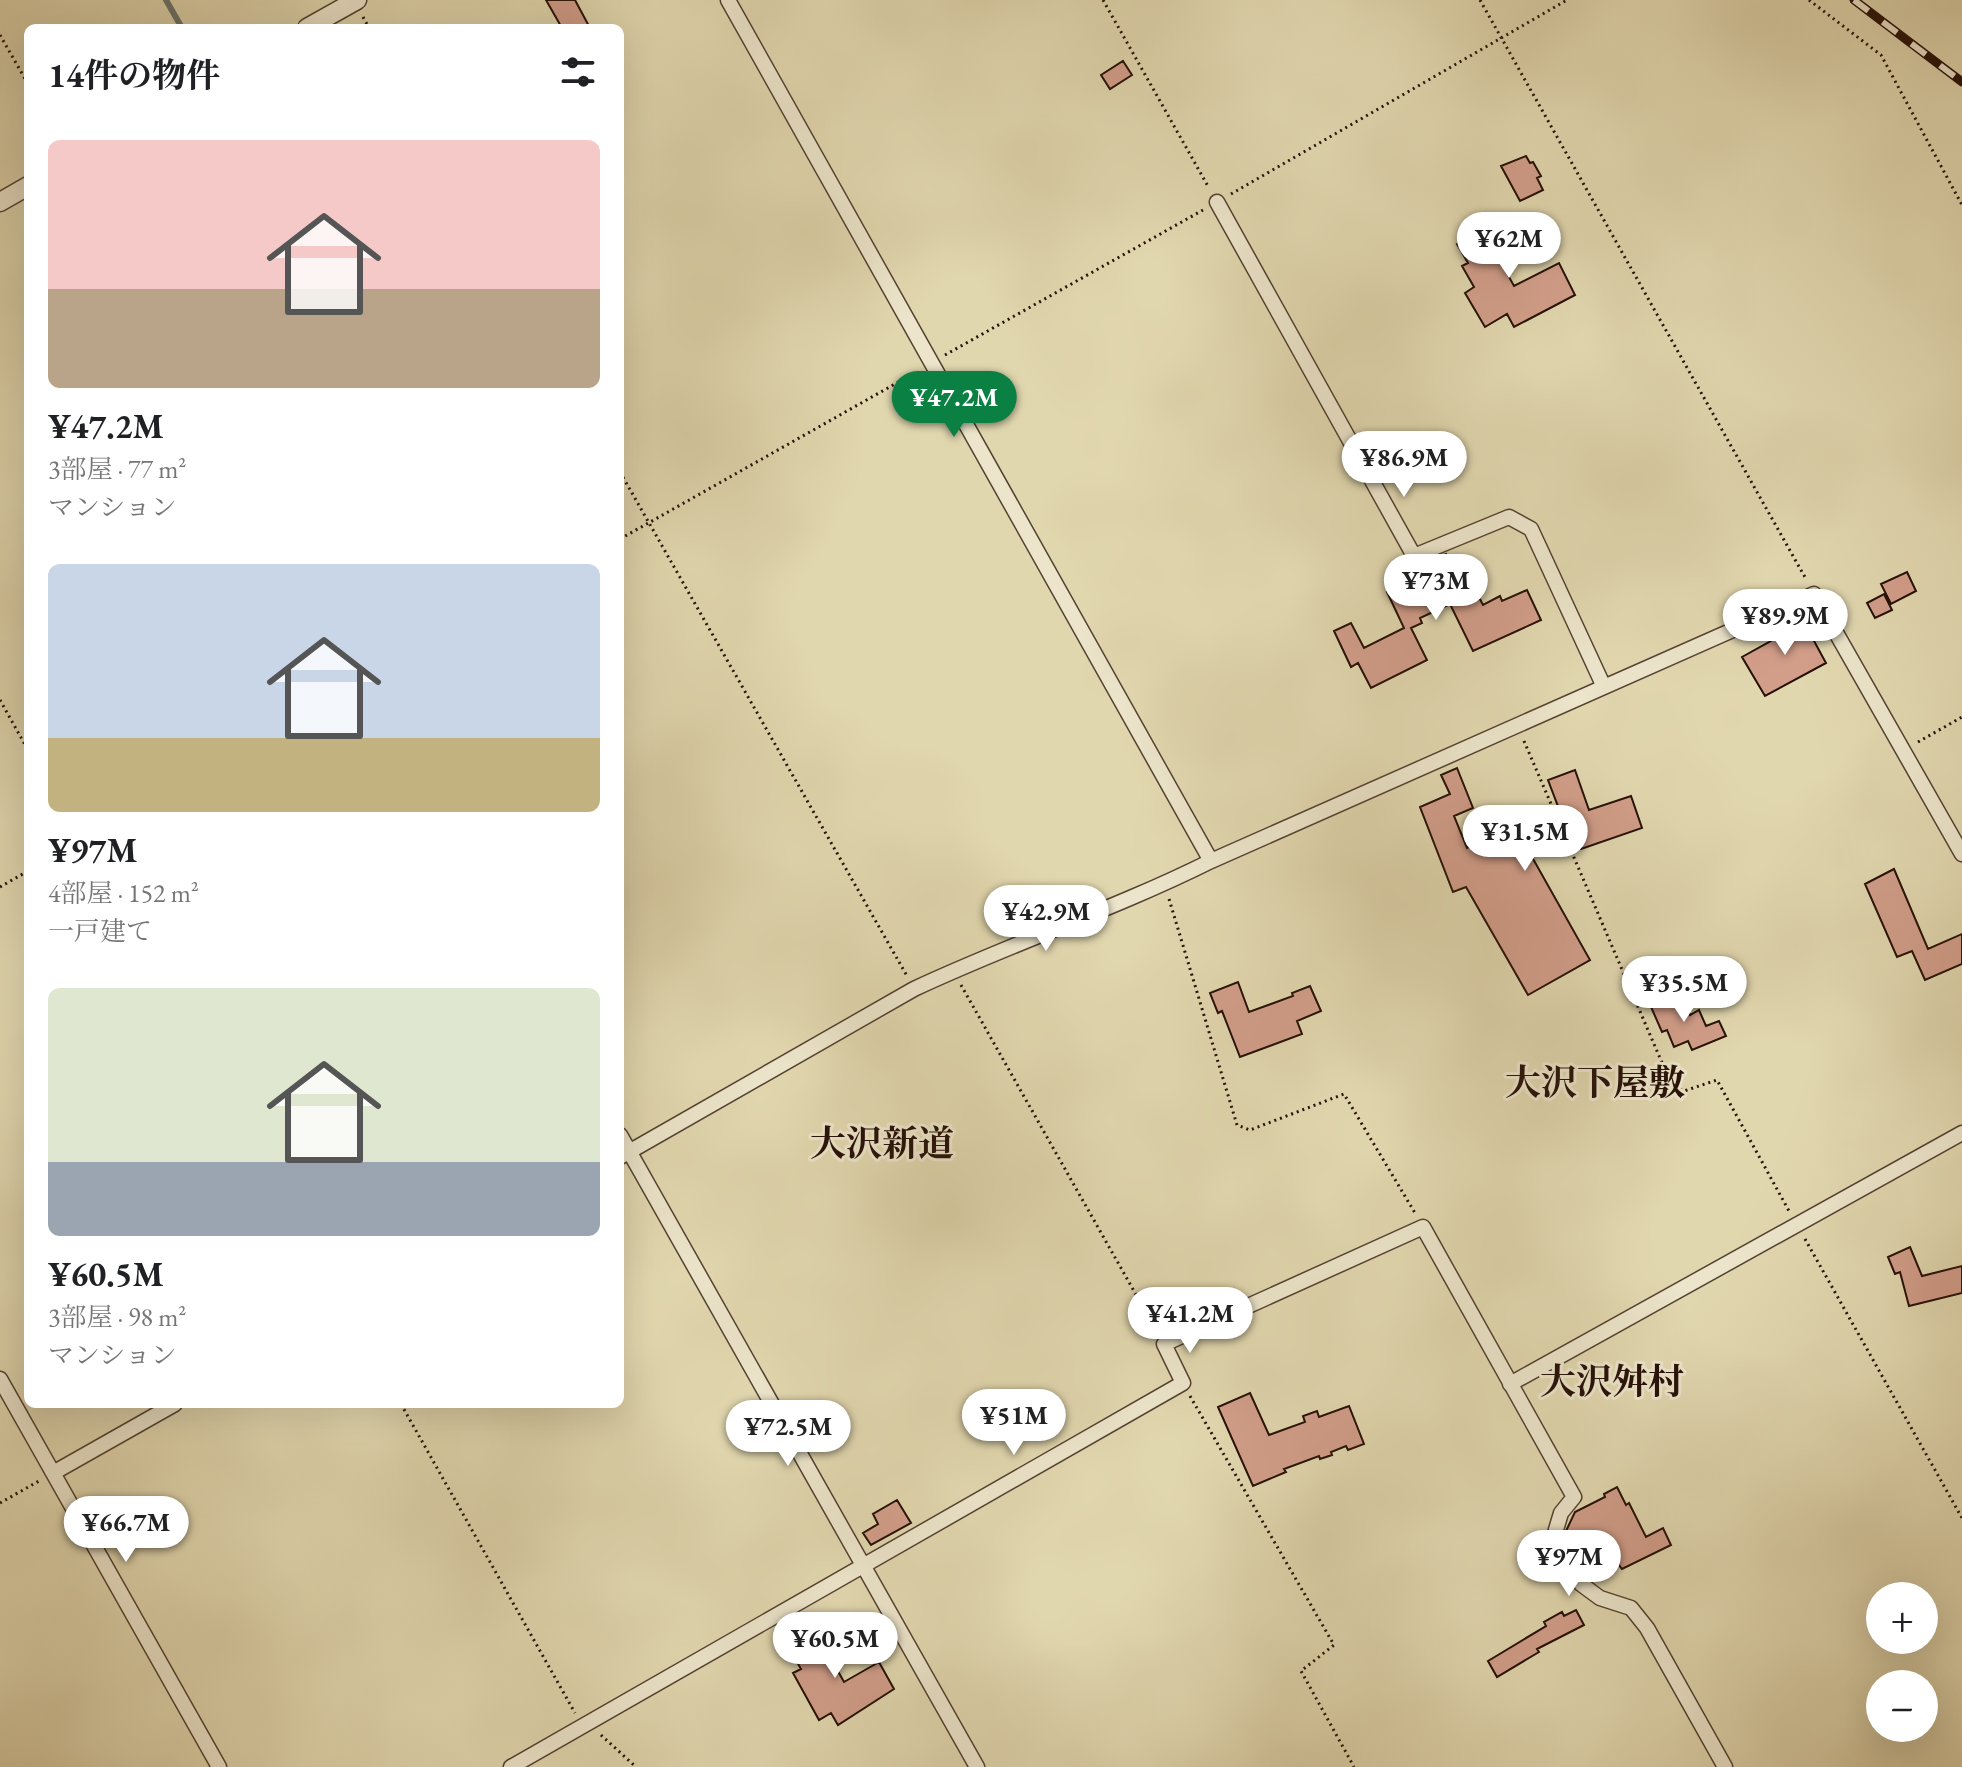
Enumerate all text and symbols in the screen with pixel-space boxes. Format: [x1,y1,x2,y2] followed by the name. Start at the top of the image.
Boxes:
[556,50,600,94] icon: filters
[48,53,220,97] text: 14件の物件
[252,192,396,336] icon: home
[1462,212,1556,280] pin: ¥62M
[1475,221,1543,255] text: ¥62M
[889,371,1019,439] pin: ¥47.2M
[910,380,998,414] text: ¥47.2M
[48,404,164,448] text: ¥47.2M
[1339,431,1469,499] pin: ¥86.9M
[1360,440,1448,474] text: ¥86.9M
[48,452,186,486] text: 3部屋 · 77 m²
[48,490,177,524] text: マンション
[1389,554,1483,622] pin: ¥73M
[1402,563,1470,597] text: ¥73M
[1720,589,1850,657] pin: ¥89.9M
[1741,598,1829,632] text: ¥89.9M
[252,616,396,760] icon: home
[1460,805,1590,873] pin: ¥31.5M
[1481,814,1569,848] text: ¥31.5M
[48,828,137,872] text: ¥97M
[48,876,199,910] text: 4部屋 · 152 m²
[981,885,1111,953] pin: ¥42.9M
[1002,894,1090,928] text: ¥42.9M
[48,914,152,948] text: 一戸建て
[1619,956,1749,1024] pin: ¥35.5M
[1640,965,1728,999] text: ¥35.5M
[252,1040,396,1184] icon: home
[1505,1059,1685,1106] district label: 大沢下屋敷
[810,1120,954,1167] district label: 大沢新道
[48,1252,164,1296] text: ¥60.5M
[1125,1287,1255,1355] pin: ¥41.2M
[1146,1296,1234,1330] text: ¥41.2M
[48,1300,186,1334] text: 3部屋 · 98 m²
[48,1338,177,1372] text: マンション
[1540,1358,1684,1405] district label: 大沢舛村
[967,1389,1061,1457] pin: ¥51M
[980,1398,1048,1432] text: ¥51M
[723,1400,853,1468] pin: ¥72.5M
[744,1409,832,1443] text: ¥72.5M
[61,1496,191,1564] pin: ¥66.7M
[82,1505,170,1539] text: ¥66.7M
[1522,1530,1616,1598] pin: ¥97M
[1535,1539,1603,1573] text: ¥97M
[1866,1582,1938,1742] map controls
[1866,1582,1938,1654] button: +
[770,1612,900,1680] pin: ¥60.5M
[791,1621,879,1655] text: ¥60.5M
[1866,1670,1938,1742] button: −

